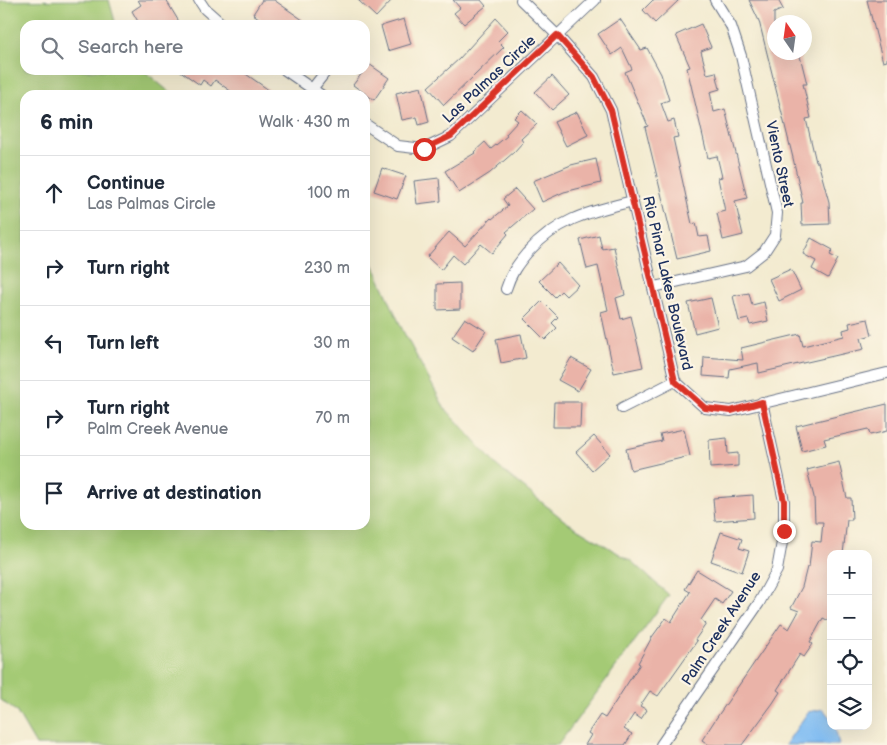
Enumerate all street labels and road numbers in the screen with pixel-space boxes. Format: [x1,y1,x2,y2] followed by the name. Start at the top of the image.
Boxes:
[439,31,540,127] street label: Las Palmas Circle
[761,119,798,209] street label: Viento Street
[638,194,697,372] street label: Rio Pinar Lakes Boulevard
[677,567,766,689] street label: Palm Creek Avenue

